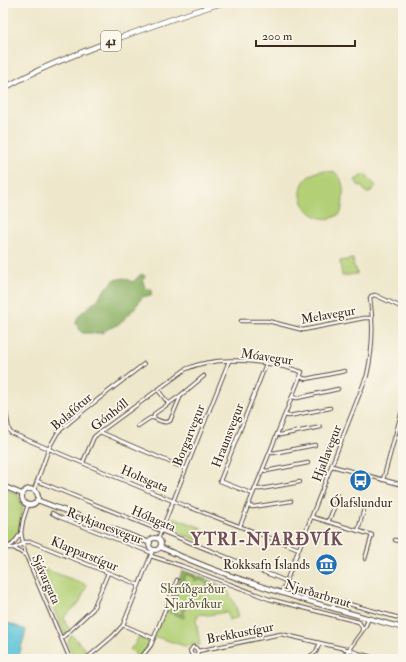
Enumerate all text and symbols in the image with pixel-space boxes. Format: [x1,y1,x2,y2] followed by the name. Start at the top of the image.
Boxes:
[256,22,355,48] scale bar
[262,29,293,44] text: 200 m
[101,31,121,51] road number: 41
[300,302,357,328] street label: Melavegur
[240,345,294,369] street label: Móavegur
[48,389,96,434] street label: Bolafótur
[88,395,132,435] street label: Gónhóll
[208,401,248,470] street label: Hraunsvegur
[169,402,209,469] street label: Borgarvegur
[309,422,345,484] street label: Hjallavegur
[119,462,171,496] street label: Holtsgata
[348,467,374,493] bus stop icon: Ólafslundur
[330,494,392,511] place label: Ólafslundur
[129,502,179,536] street label: Hólagata
[64,504,145,549] street label: Reykjanesvegur
[190,527,344,551] district label: YTRI-NJARÐVÍK
[48,533,121,576] street label: Klapparstígur
[313,551,339,577] museum icon: Rokksafn Íslands
[28,552,64,607] street label: Sjávargata
[223,556,311,573] place label: Rokksafn Íslands
[283,576,353,612] street label: Njarðarbraut
[160,581,226,612] park label: Skrúðgarður Njarðvíkur
[205,619,275,647] street label: Brekkustígur

